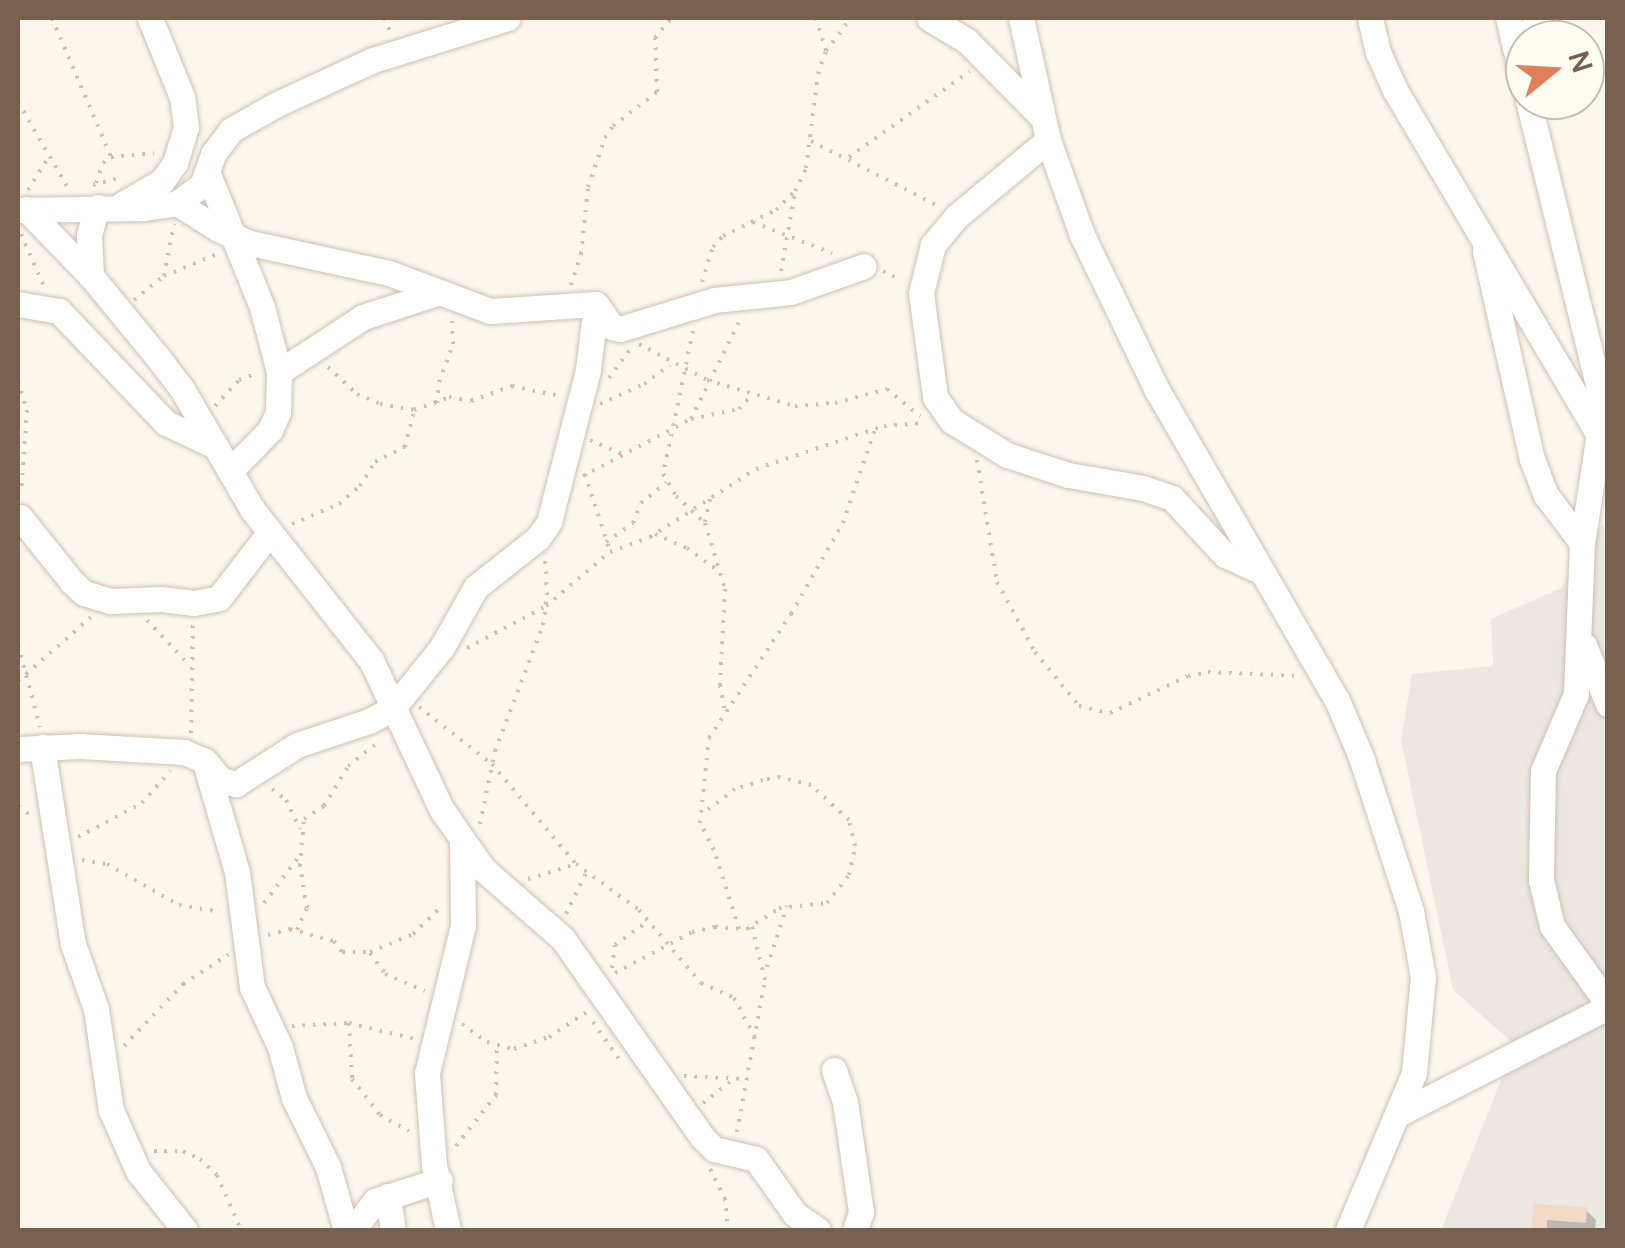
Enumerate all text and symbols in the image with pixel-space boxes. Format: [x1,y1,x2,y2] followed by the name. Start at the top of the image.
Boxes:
[1505,20,1605,120] north arrow
[1560,46,1603,77] text: N

